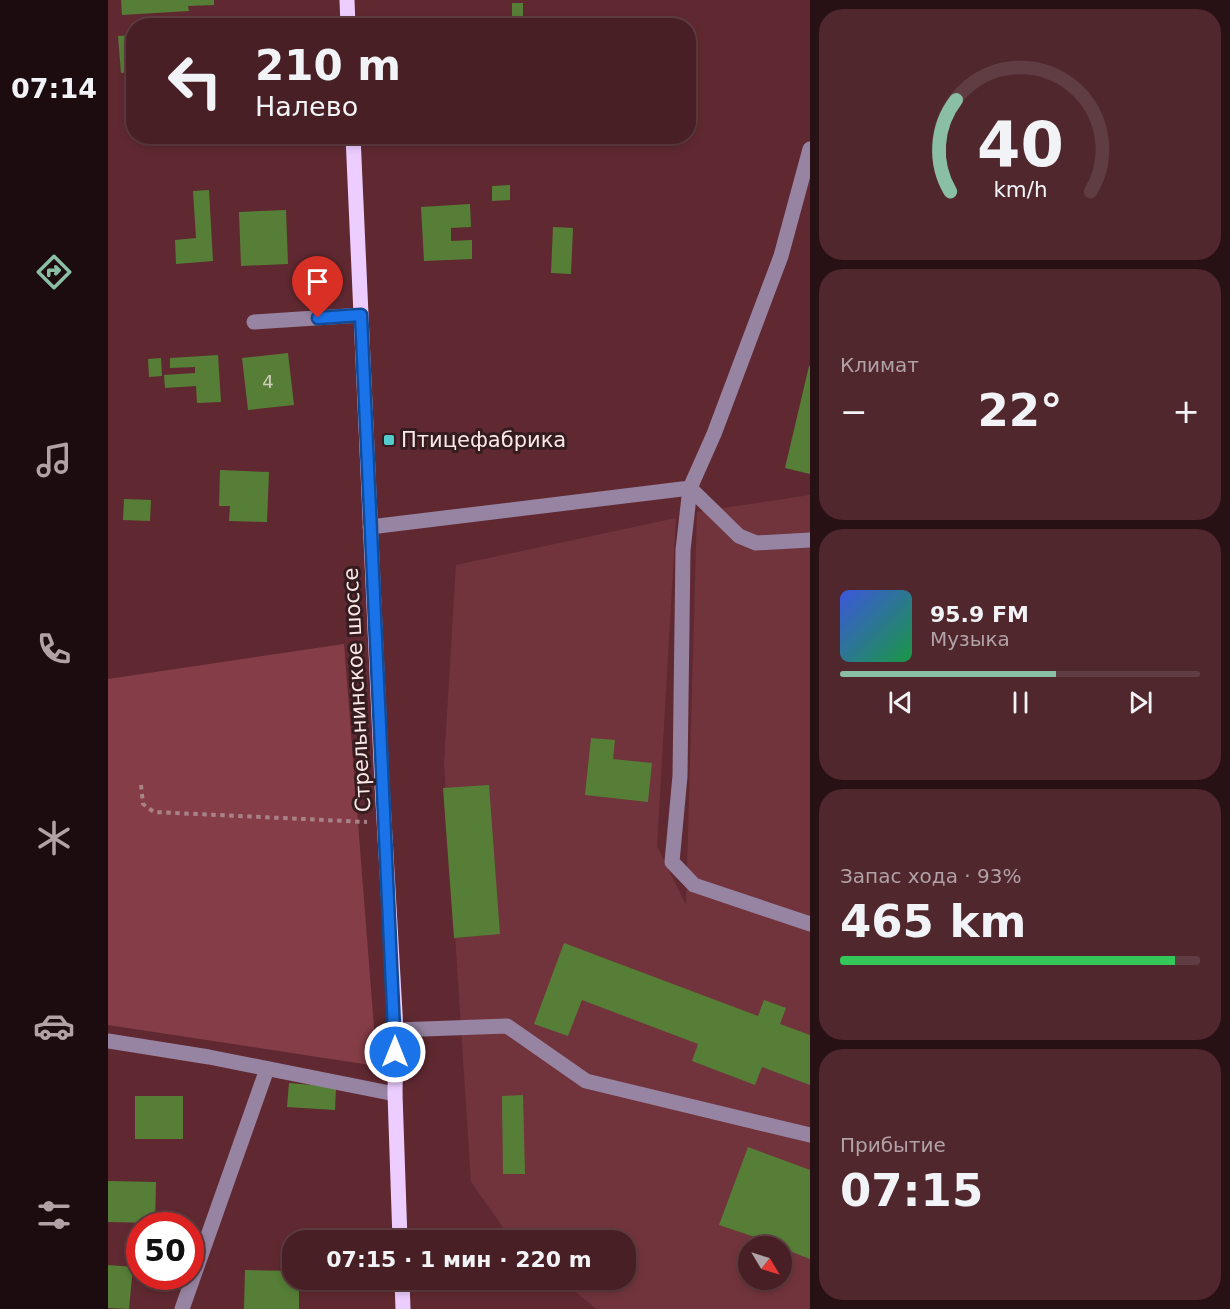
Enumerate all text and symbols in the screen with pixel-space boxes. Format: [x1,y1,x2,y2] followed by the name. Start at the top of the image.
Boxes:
[255,41,401,90] text: 210 m
[156,42,234,120] icon: left
[11,73,97,104] text: 07:14
[255,91,358,122] text: Налево
[977,108,1063,181] text: 40
[993,177,1047,202] text: km/h
[33,251,75,293] icon: directions
[292,256,343,318] pin
[301,265,334,298] icon: arrive
[840,353,919,377] text: Климат
[262,371,274,392] house number: 4
[977,384,1063,437] text: 22°
[840,392,868,431] text: −
[1172,392,1200,431] text: +
[401,428,566,452] place label: Птицефабрика
[382,433,396,447] marker: Птицефабрика
[33,439,75,481] icon: music
[339,567,375,813] street label: Стрельнинское шоссе
[930,602,1029,627] text: 95.9 FM
[930,627,1010,651] text: Музыка
[33,628,75,670] icon: phone
[884,686,917,719] icon: previous
[1004,686,1037,719] icon: pause
[1124,686,1157,719] icon: next
[33,817,75,859] icon: climate
[840,864,1021,888] text: Запас хода · 93%
[840,895,1026,948] text: 465 km
[33,1005,75,1047] icon: car
[363,1020,427,1084] position arrow
[840,1133,946,1157] text: Прибытие
[840,1164,983,1217] text: 07:15
[33,1194,75,1236] icon: filters
[126,1212,204,1290] speed limit sign: 50
[738,1236,792,1290] north arrow
[738,1236,792,1290] map controls
[326,1247,592,1272] text: 07:15 · 1 мин · 220 m

